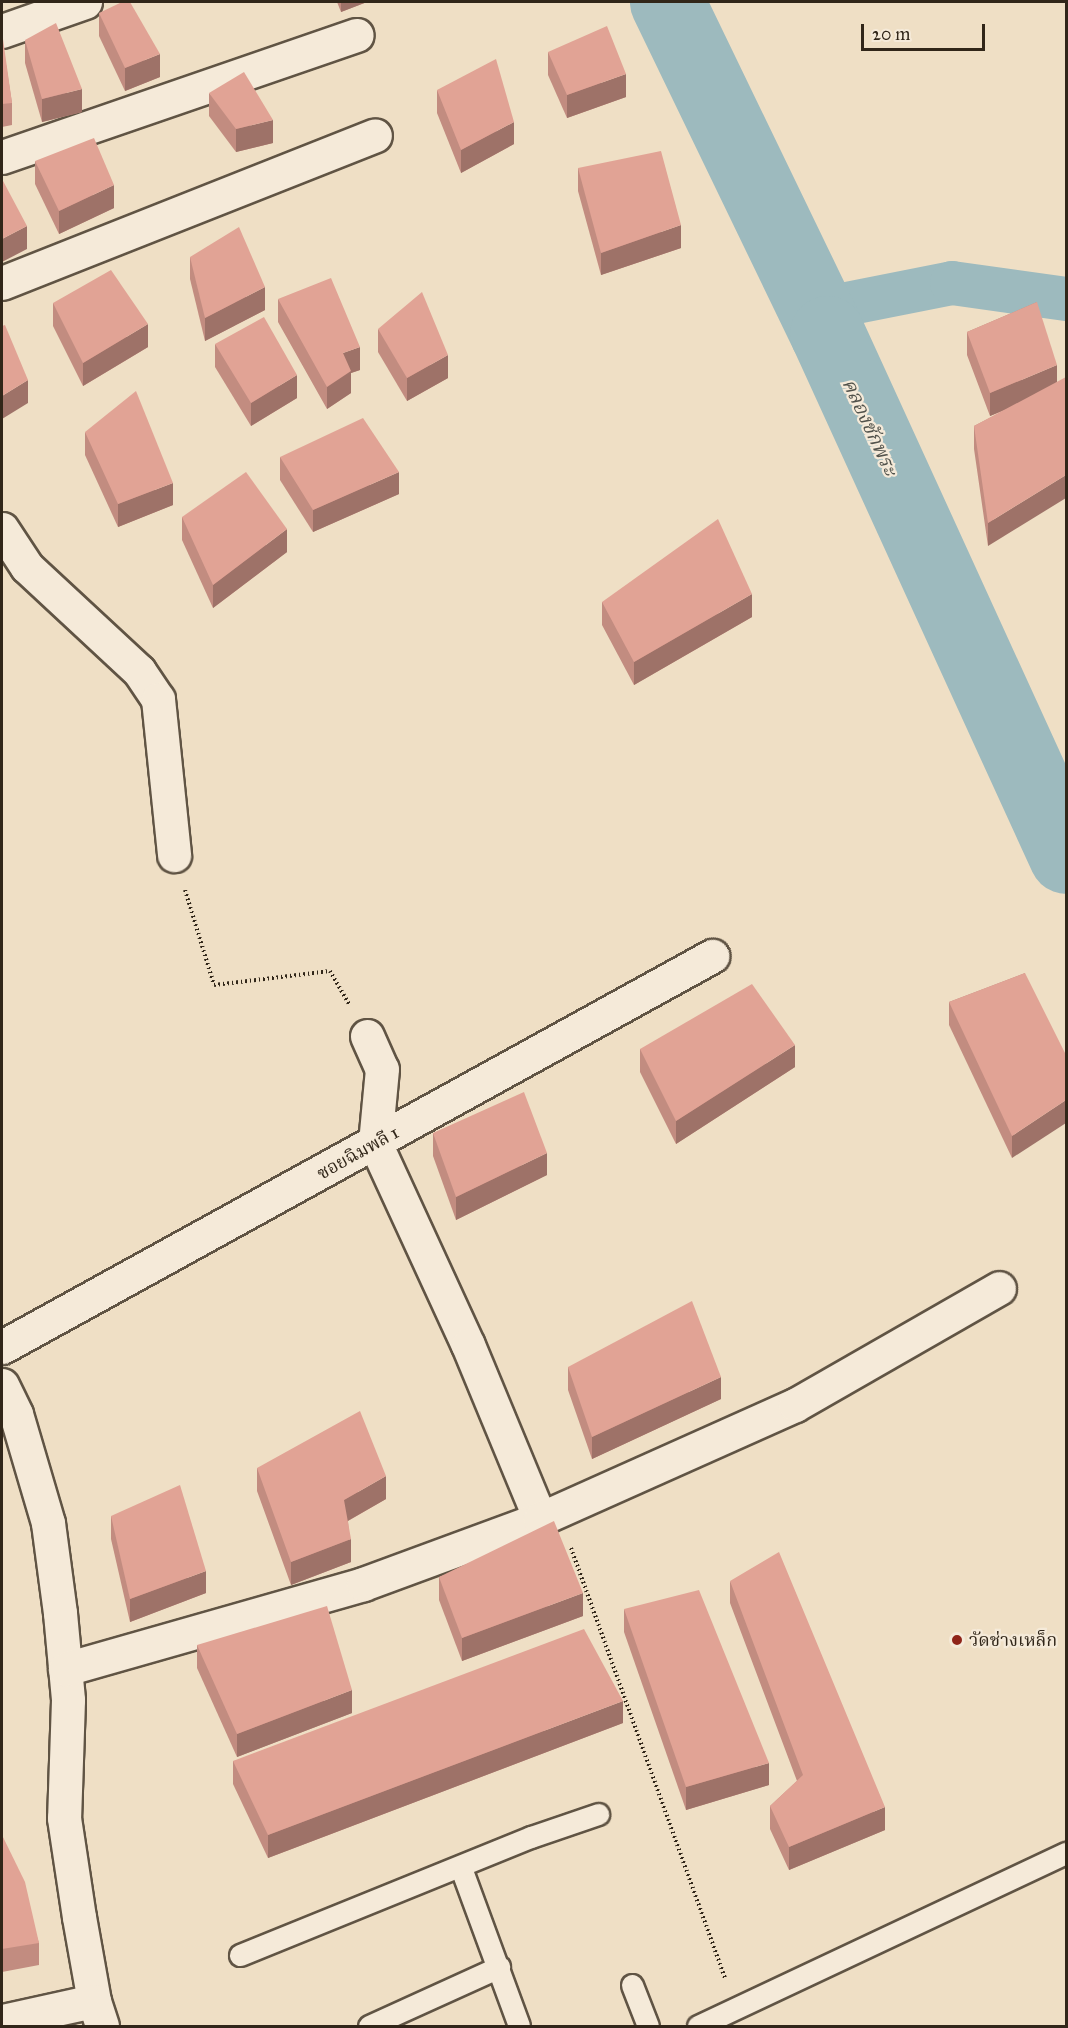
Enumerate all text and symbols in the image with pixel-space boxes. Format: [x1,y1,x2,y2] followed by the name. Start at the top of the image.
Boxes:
[864,12,988,50] scale bar
[872,23,910,45] text: 20 m
[837,375,903,479] water label: คลองชักพระ
[313,1122,403,1184] street label: ซอยฉิมพลี 1
[969,1629,1057,1651] place label: วัดช่างเหล็ก
[950,1633,964,1647] marker: วัดช่างเหล็ก

